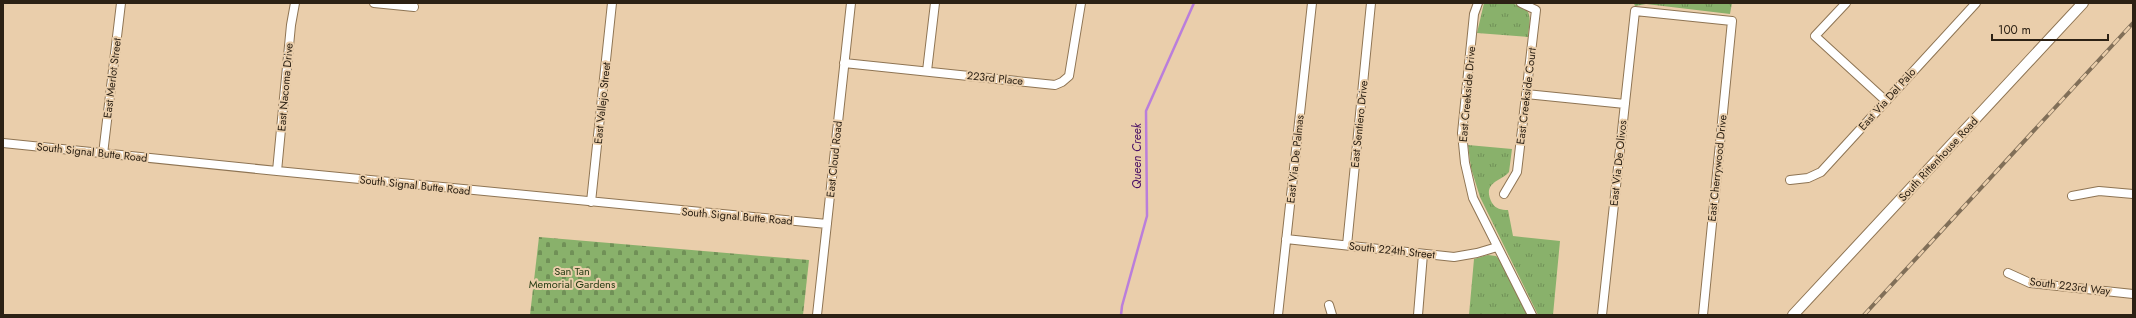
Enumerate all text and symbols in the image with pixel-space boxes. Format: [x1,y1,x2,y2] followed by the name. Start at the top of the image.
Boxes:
[1992,16,2108,42] scale bar
[1998,21,2031,39] text: 100 m
[99,37,125,119] street label: East Merlot Street
[273,42,297,132] street label: East Nacoma Drive
[1455,45,1479,143] street label: East Creekside Drive
[1512,46,1540,145] street label: East Creekside Court
[590,61,614,145] street label: East Vallejo Street
[1855,64,1919,134] street label: East Via Del Palo
[966,67,1024,89] street label: 223rd Place
[1346,79,1372,168] street label: East Sentiero Drive
[1895,113,1981,205] street label: South Rittenhouse Road
[1282,114,1308,204] street label: East Via De Palmas
[1703,114,1731,222] street label: East Cherrywood Drive
[1606,119,1631,207] street label: East Via De Olivos
[822,120,846,198] street label: East Cloud Road
[1128,122,1146,189] water label: Queen Creek
[36,138,148,166] street label: South Signal Butte Road
[359,171,471,199] street label: South Signal Butte Road
[681,203,793,229] street label: South Signal Butte Road
[1348,238,1436,263] street label: South 224th Street
[529,263,616,292] park label: San Tan Memorial Gardens
[2029,273,2111,299] street label: South 223rd Way

